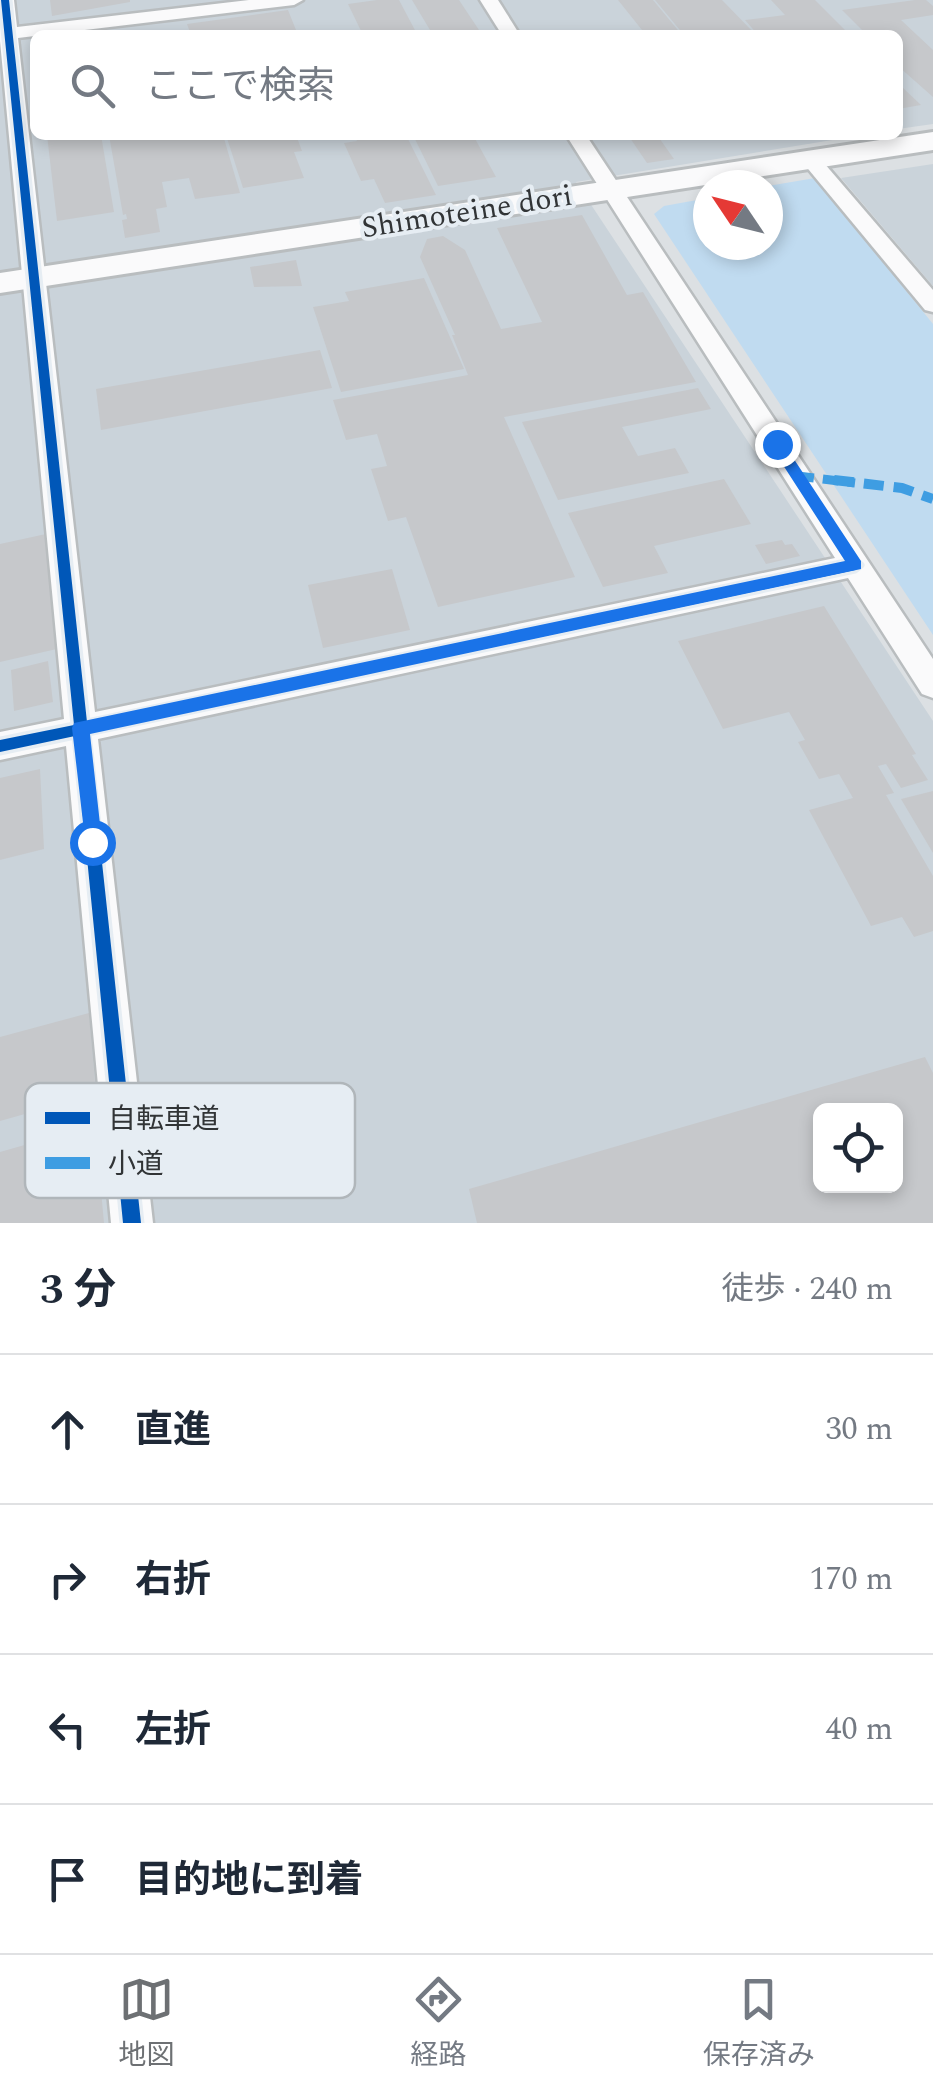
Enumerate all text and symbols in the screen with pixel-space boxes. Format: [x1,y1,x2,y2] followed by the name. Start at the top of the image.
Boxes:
[30,30,903,140] search box
[65,58,120,113] icon: search
[145,58,335,116] text: ここで検索
[693,170,783,260] north arrow
[358,173,576,251] street label: Shimoteine dori
[755,422,801,468] route end
[70,820,116,866] route start
[25,1083,355,1198] legend
[108,1098,220,1141] text: 自転車道
[813,1103,903,1193] map controls
[813,1103,903,1193] button: locate
[108,1143,164,1186] text: 小道
[40,1259,116,1322] text: 3 分
[721,1265,893,1314] text: 徒歩 · 240 m
[40,1402,95,1457] icon: ahead
[135,1402,211,1460] text: 直進
[825,1405,893,1454] text: 30 m
[40,1552,95,1607] icon: right
[135,1552,211,1610] text: 右折
[809,1555,893,1604] text: 170 m
[40,1702,95,1757] icon: left
[135,1702,211,1760] text: 左折
[825,1705,893,1754] text: 40 m
[40,1852,95,1907] icon: arrive
[135,1852,363,1910] text: 目的地に到着
[118,1972,174,2077] tab: 地図
[410,1972,467,2077] tab: 経路
[703,1972,815,2077] tab: 保存済み

